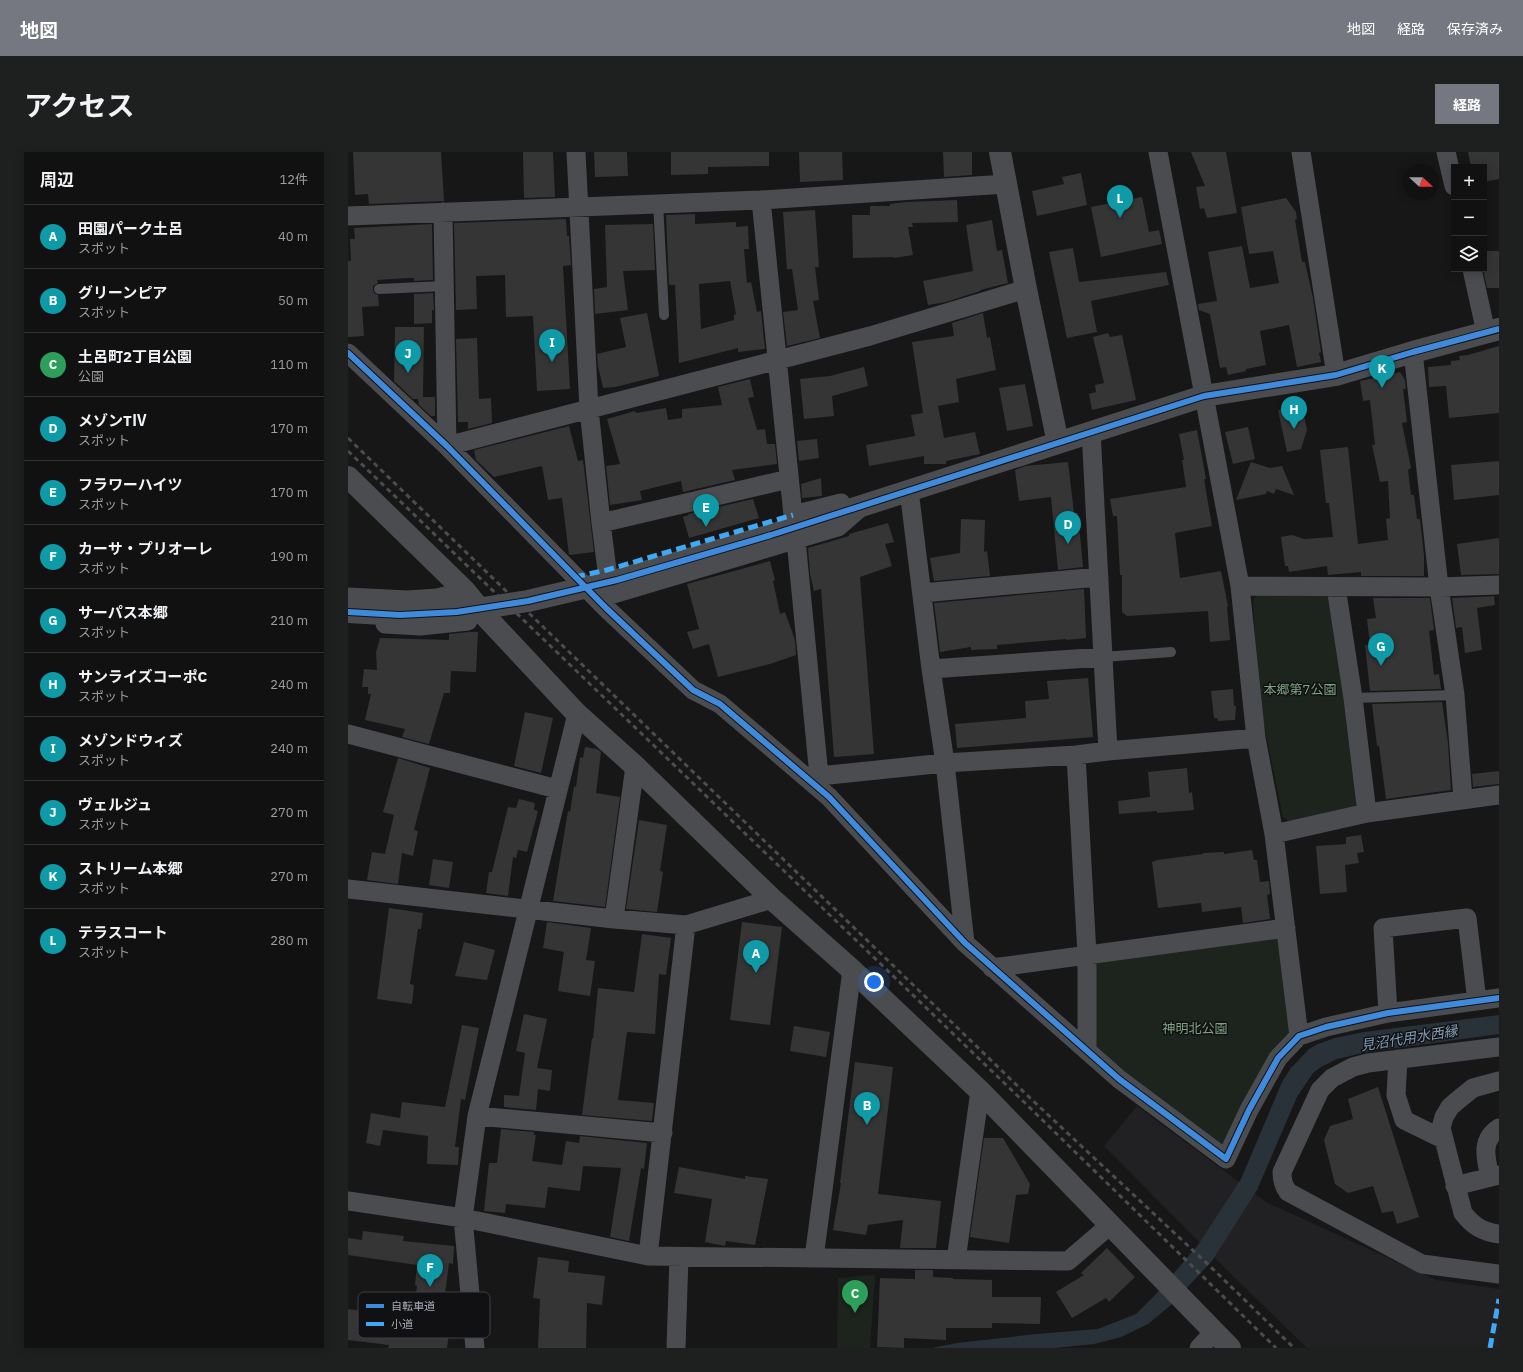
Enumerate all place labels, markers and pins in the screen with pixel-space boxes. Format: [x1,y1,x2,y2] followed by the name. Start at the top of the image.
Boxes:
[1107,185,1133,218] pin: L
[539,329,565,362] pin: I
[395,340,421,373] pin: J
[1369,355,1395,388] pin: K
[1281,396,1307,429] pin: H
[693,494,719,527] pin: E
[1055,511,1081,544] pin: D
[1368,633,1394,666] pin: G
[743,940,769,973] pin: A
[854,1092,880,1125] pin: B
[417,1254,443,1287] pin: F
[842,1280,868,1313] pin: C

